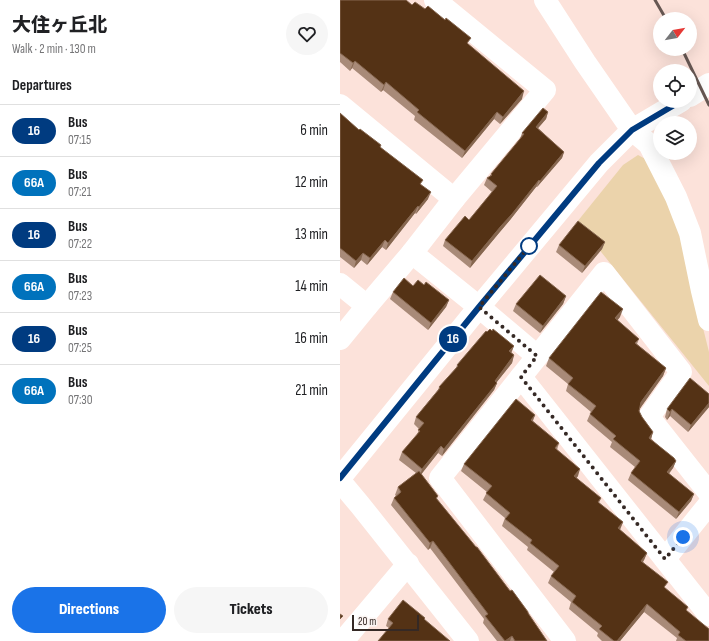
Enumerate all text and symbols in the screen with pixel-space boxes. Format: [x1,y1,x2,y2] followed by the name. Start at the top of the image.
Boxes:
[653,12,697,56] north arrow
[653,12,697,160] map controls
[286,13,328,55] button: heart
[12,14,107,37] text: 大住ヶ丘北
[12,41,96,57] text: Walk · 2 min · 130 m
[653,64,697,108] button: locate
[12,76,72,95] text: Departures
[68,113,87,132] text: Bus
[653,116,697,160] button: layers
[300,121,328,140] text: 6 min
[28,122,40,139] text: 16
[68,132,91,148] text: 07:15
[68,165,87,184] text: Bus
[295,173,328,192] text: 12 min
[24,174,44,191] text: 66A
[68,184,91,200] text: 07:21
[68,217,87,236] text: Bus
[295,225,328,244] text: 13 min
[28,226,40,243] text: 16
[68,236,92,252] text: 07:22
[520,237,538,255] unlabelled marker
[68,269,87,288] text: Bus
[295,277,328,296] text: 14 min
[24,278,44,295] text: 66A
[68,288,92,304] text: 07:23
[68,321,87,340] text: Bus
[435,326,471,352] line badge: 16
[295,329,328,348] text: 16 min
[28,330,40,347] text: 16
[447,330,459,347] text: 16
[68,340,92,356] text: 07:25
[68,373,87,392] text: Bus
[295,381,328,400] text: 21 min
[24,382,44,399] text: 66A
[68,392,93,408] text: 07:30
[673,527,693,547] your location
[12,587,166,633] button: Directions
[174,587,328,633] button: Tickets
[352,613,419,632] scale bar
[358,615,376,628] text: 20 m

